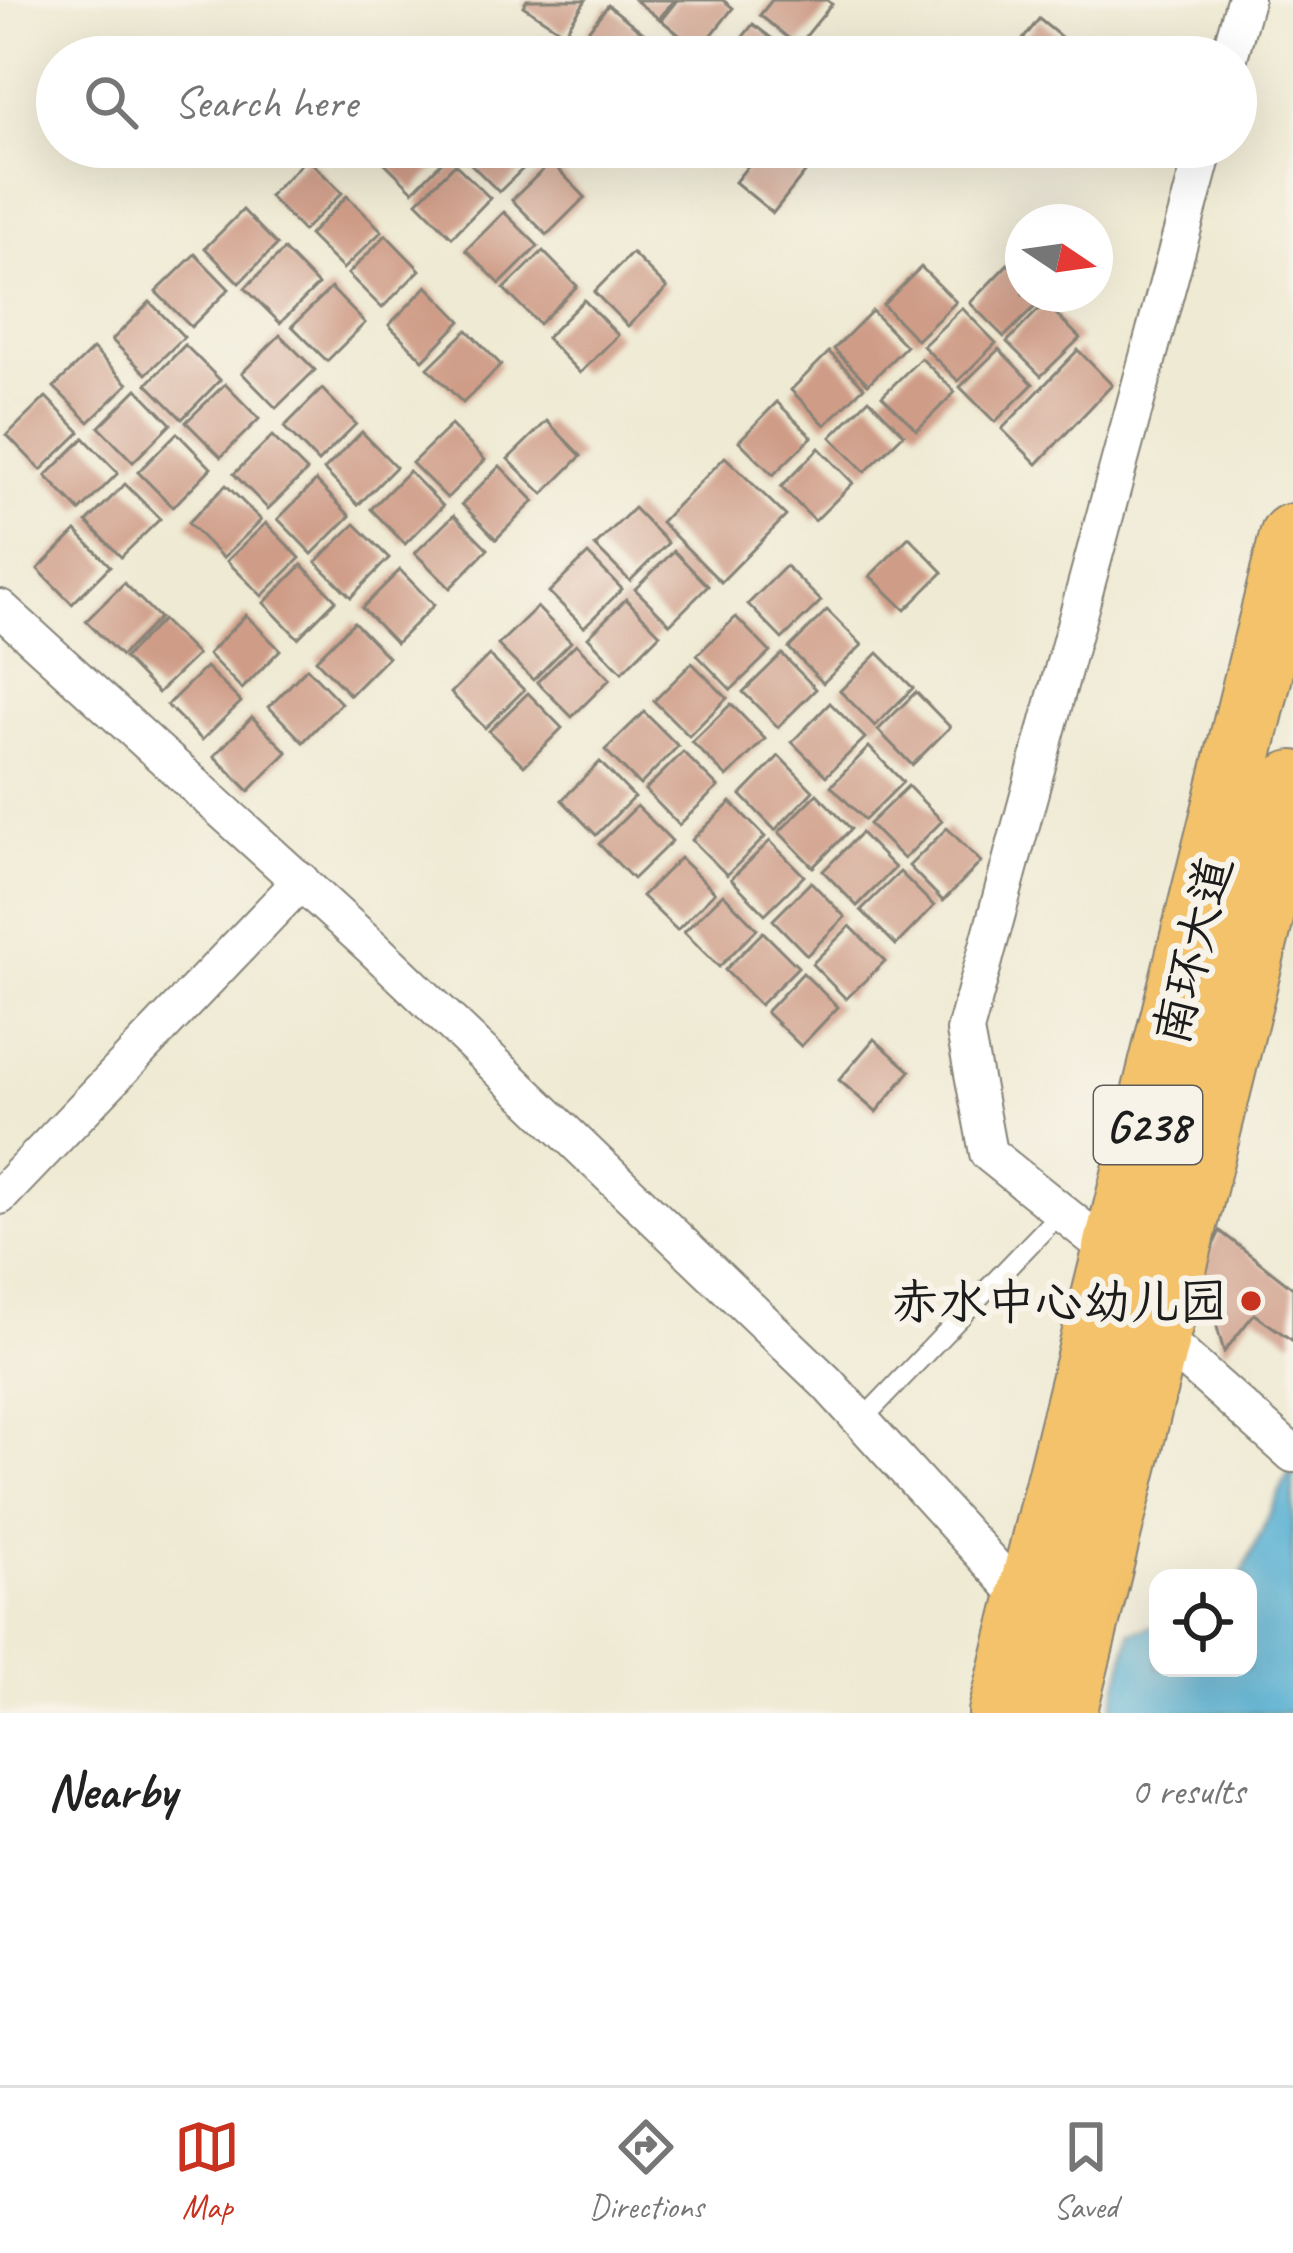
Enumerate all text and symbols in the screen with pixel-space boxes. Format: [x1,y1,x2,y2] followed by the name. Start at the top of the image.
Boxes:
[36,36,1257,168] search box
[78,69,144,135] icon: search
[174,74,357,131] text: Search here
[1005,204,1113,312] north arrow
[1141,850,1245,1051] street label: 南环大道
[1094,1086,1202,1164] road number: G238
[891,1272,1227,1332] place label: 赤水中心幼儿园
[1238,1288,1264,1314] marker: 赤水中心幼儿园
[1149,1569,1257,1677] map controls
[1149,1569,1257,1677] button: locate
[48,1759,176,1823] text: Nearby
[1131,1767,1245,1816] text: 0 results
[174,2114,240,2228] tab: Map
[589,2114,704,2228] tab: Directions
[1053,2114,1119,2228] tab: Saved

